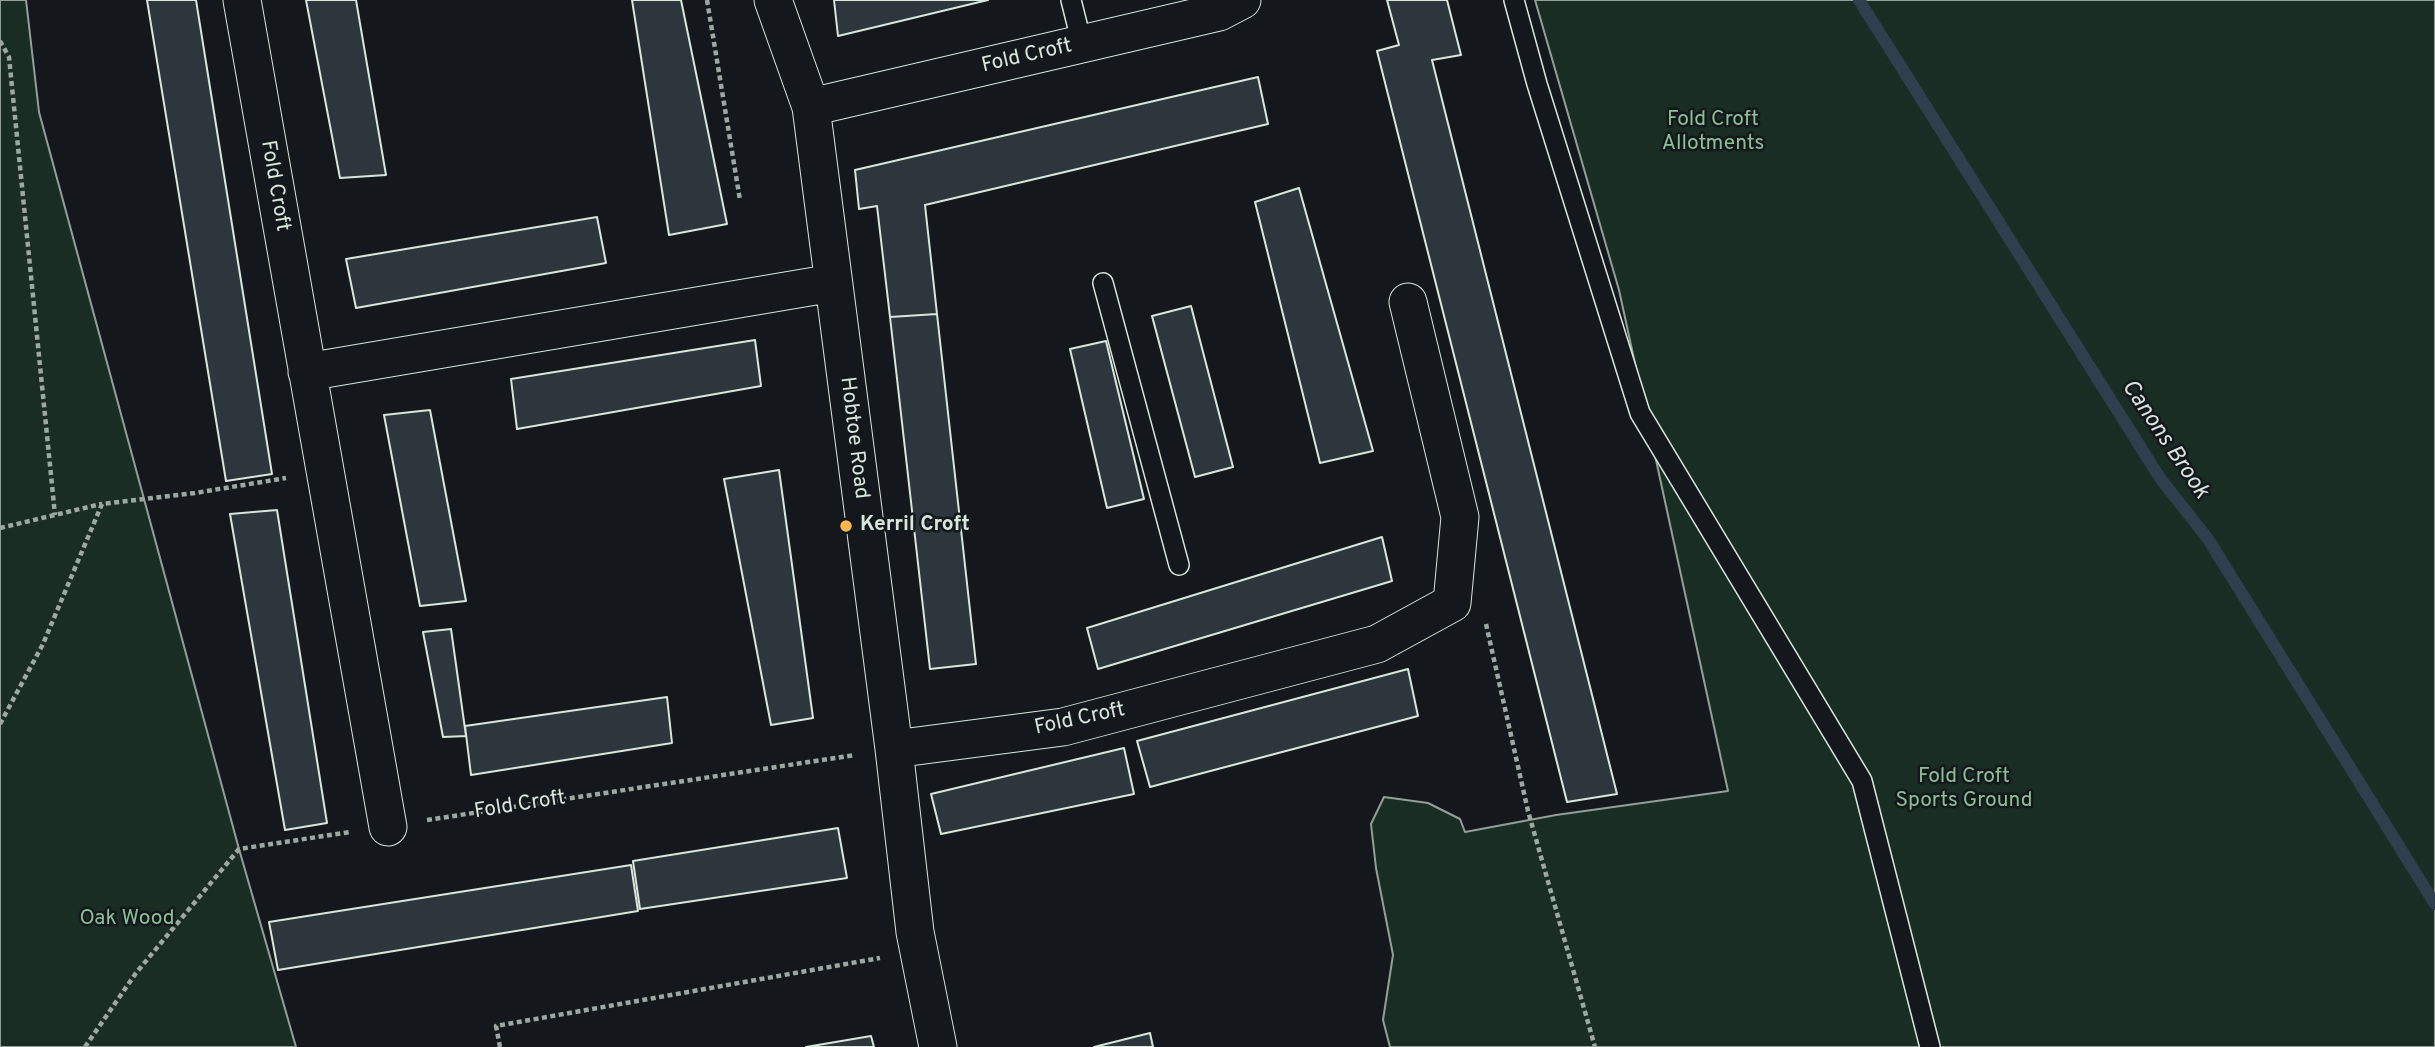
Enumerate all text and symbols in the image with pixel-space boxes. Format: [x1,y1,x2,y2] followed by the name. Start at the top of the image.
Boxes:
[979,34,1075,80] street label: Fold Croft
[1662,108,1764,158] park label: Fold Croft Allotments
[254,139,294,233] street label: Fold Croft
[2114,375,2214,505] water label: Canons Brook
[833,376,873,500] street label: Hobtoe Road
[860,513,970,539] place label: Kerril Croft
[838,518,854,534] marker: Kerril Croft
[1032,698,1128,742] street label: Fold Croft
[1895,765,2033,815] park label: Fold Croft Sports Ground
[473,786,567,826] street label: Fold Croft
[79,907,175,933] park label: Oak Wood

